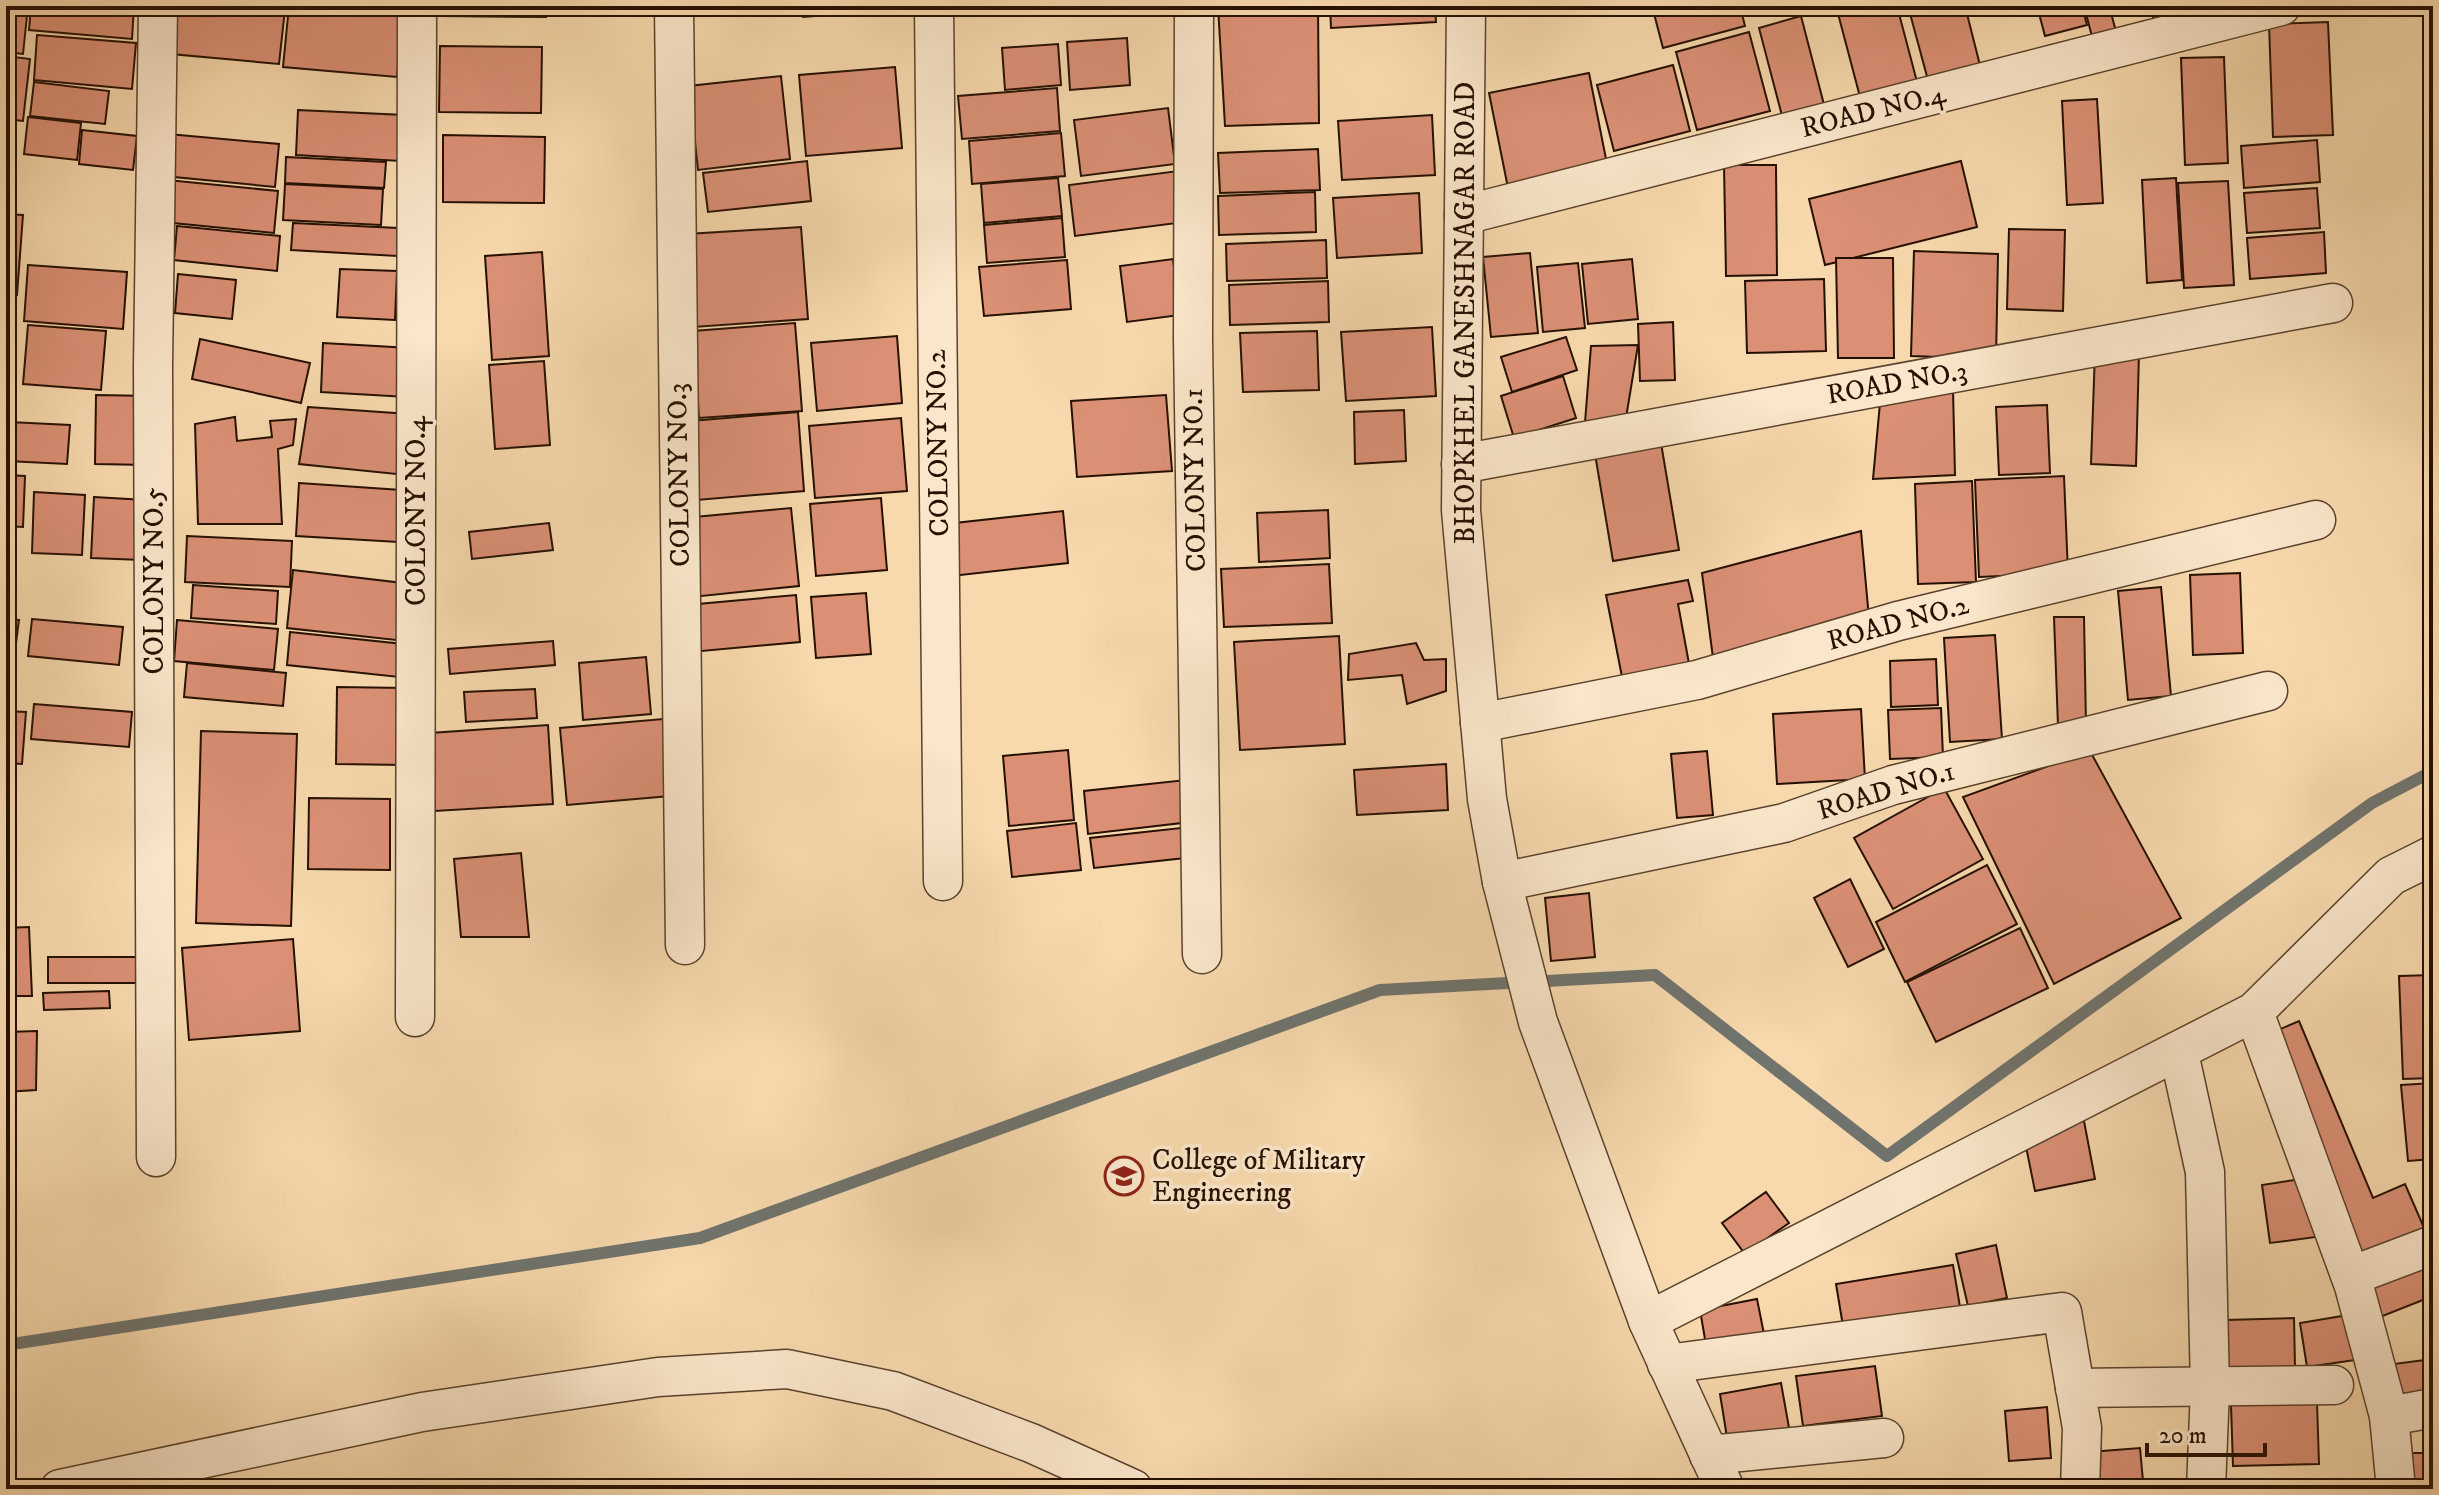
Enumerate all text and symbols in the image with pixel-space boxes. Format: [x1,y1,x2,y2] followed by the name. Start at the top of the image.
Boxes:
[1797,76,1950,146] street label: ROAD NO.4
[1448,82,1483,544] street label: BHOPKHEL GANESHNAGAR ROAD
[919,349,957,537] street label: COLONY NO.2
[1824,353,1970,413] street label: ROAD NO.3
[660,383,698,567] street label: COLONY NO.3
[1176,388,1214,572] street label: COLONY NO.1
[399,415,434,606] street label: COLONY NO.4
[137,487,172,675] street label: COLONY NO.5
[1823,587,1973,659] street label: ROAD NO.2
[1813,754,1959,828] street label: ROAD NO.1
[1152,1143,1366,1210] place label: College of Military Engineering
[1103,1155,1145,1197] school or university icon: College of Military Engineering
[2147,1407,2265,1457] scale bar
[2159,1421,2207,1451] text: 20 m

